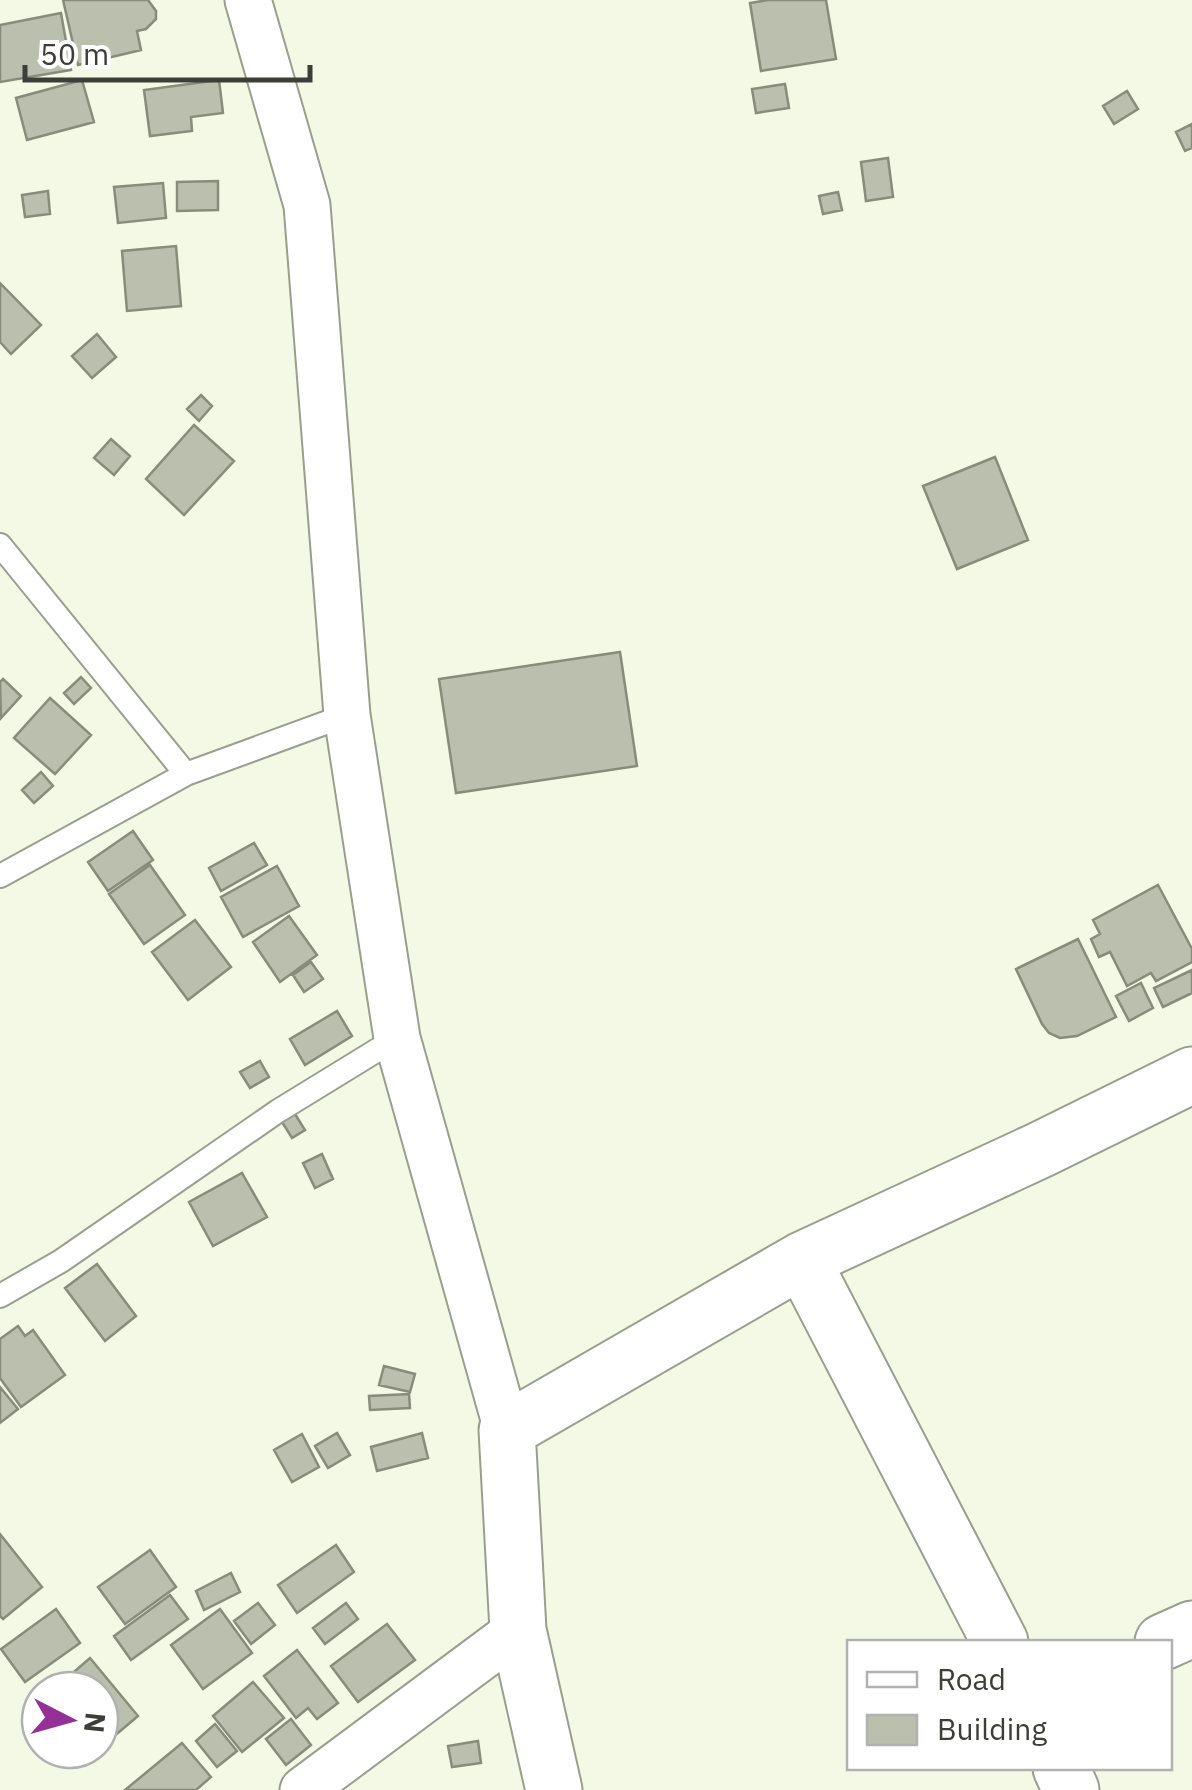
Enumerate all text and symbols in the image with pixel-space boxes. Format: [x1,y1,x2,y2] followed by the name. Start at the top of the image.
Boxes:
[25,20,310,82] scale bar
[40,34,109,73] text: 50 m
[847,1640,1172,1770] legend
[937,1659,1006,1698] text: Road
[20,1670,120,1770] north arrow
[937,1709,1047,1748] text: Building
[76,1711,115,1735] text: N

